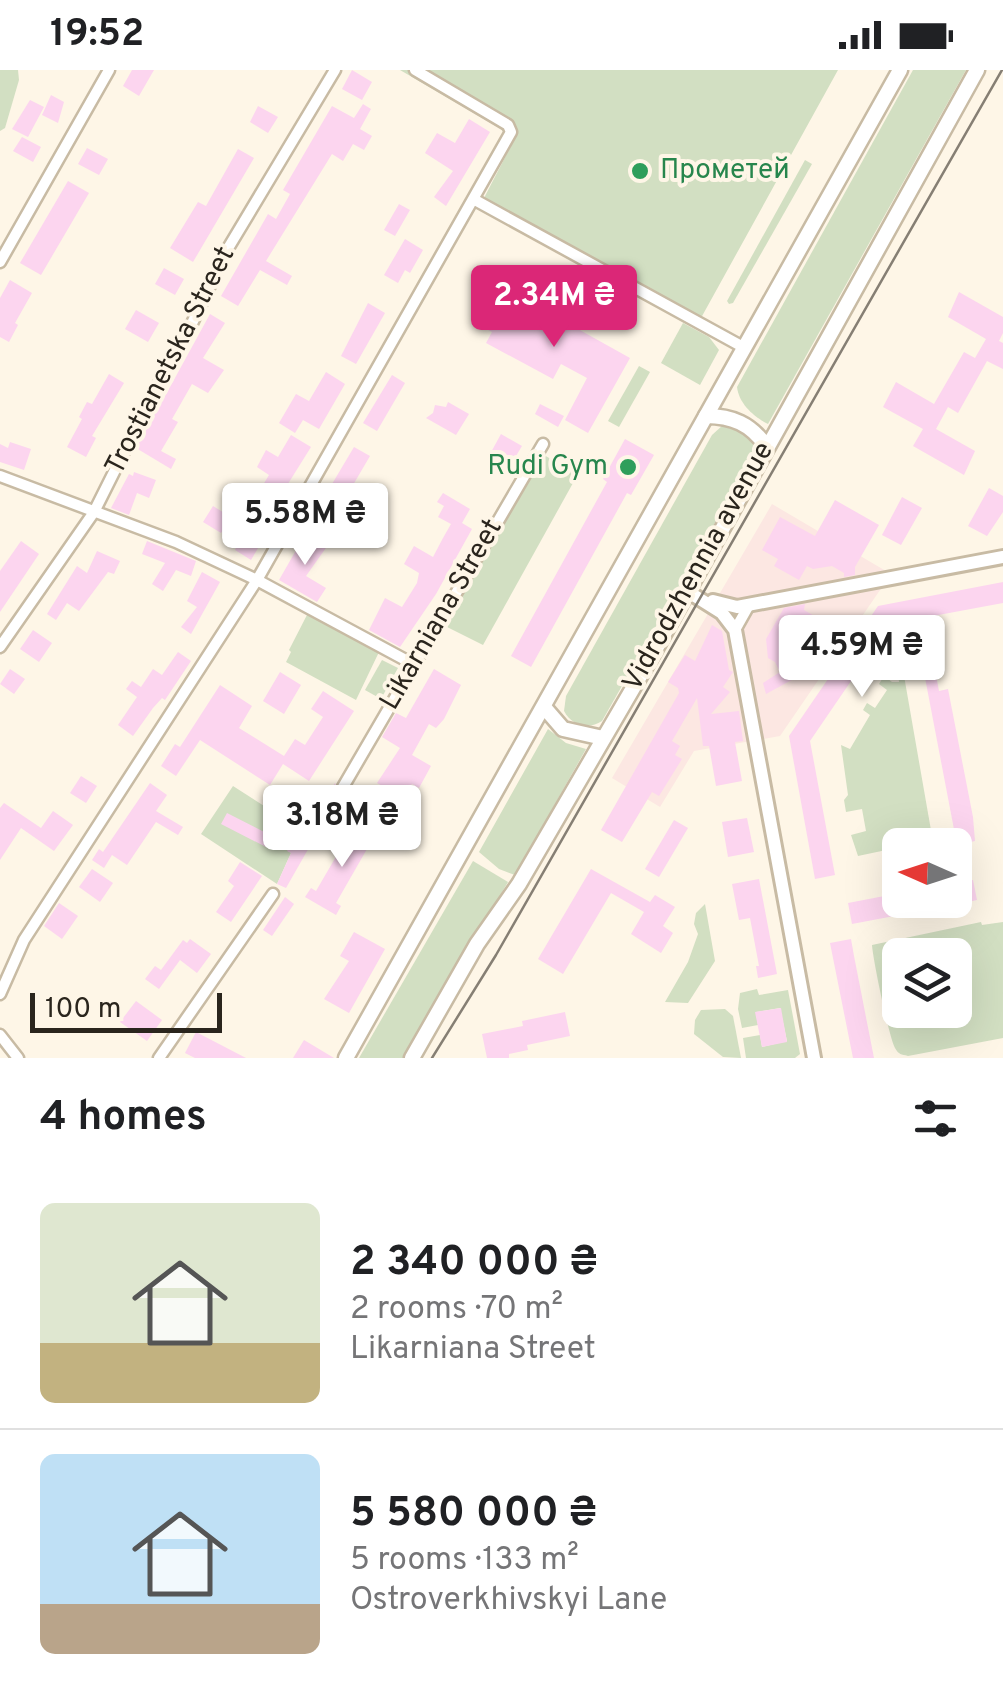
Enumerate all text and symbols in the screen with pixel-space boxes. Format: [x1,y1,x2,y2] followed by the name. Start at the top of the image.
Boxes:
[50,11,144,60] text: 19:52
[660,153,790,189] place label: Прометей
[629,160,651,182] marker: Прометей
[98,241,244,481] street label: Trostianetska Street
[462,265,646,350] pin: 2.34M ₴
[493,277,615,317] text: 2.34M ₴
[615,436,783,698] street label: Vidrodzhennia avenue
[487,449,608,485] place label: Rudi Gym
[617,456,639,478] marker: Rudi Gym
[213,483,397,568] pin: 5.58M ₴
[244,495,366,535] text: 5.58M ₴
[373,513,511,717] street label: Likarniana Street
[770,615,954,700] pin: 4.59M ₴
[801,627,923,667] text: 4.59M ₴
[250,785,434,870] pin: 3.18M ₴
[285,797,399,837] text: 3.18M ₴
[882,828,972,918] north arrow
[882,828,972,1028] map controls
[882,938,972,1028] button: layers
[30,988,222,1033] scale bar
[45,992,121,1028] text: 100 m
[908,1091,963,1146] icon: filters
[40,1092,207,1145] text: 4 homes
[350,1237,598,1290] text: 2 340 000 ₴
[120,1243,240,1363] icon: home
[350,1290,563,1330] text: 2 rooms · 70 m²
[350,1330,596,1370] text: Likarniana Street
[350,1488,597,1541] text: 5 580 000 ₴
[120,1494,240,1614] icon: home
[350,1541,579,1581] text: 5 rooms · 133 m²
[350,1581,667,1621] text: Ostroverkhivskyi Lane

